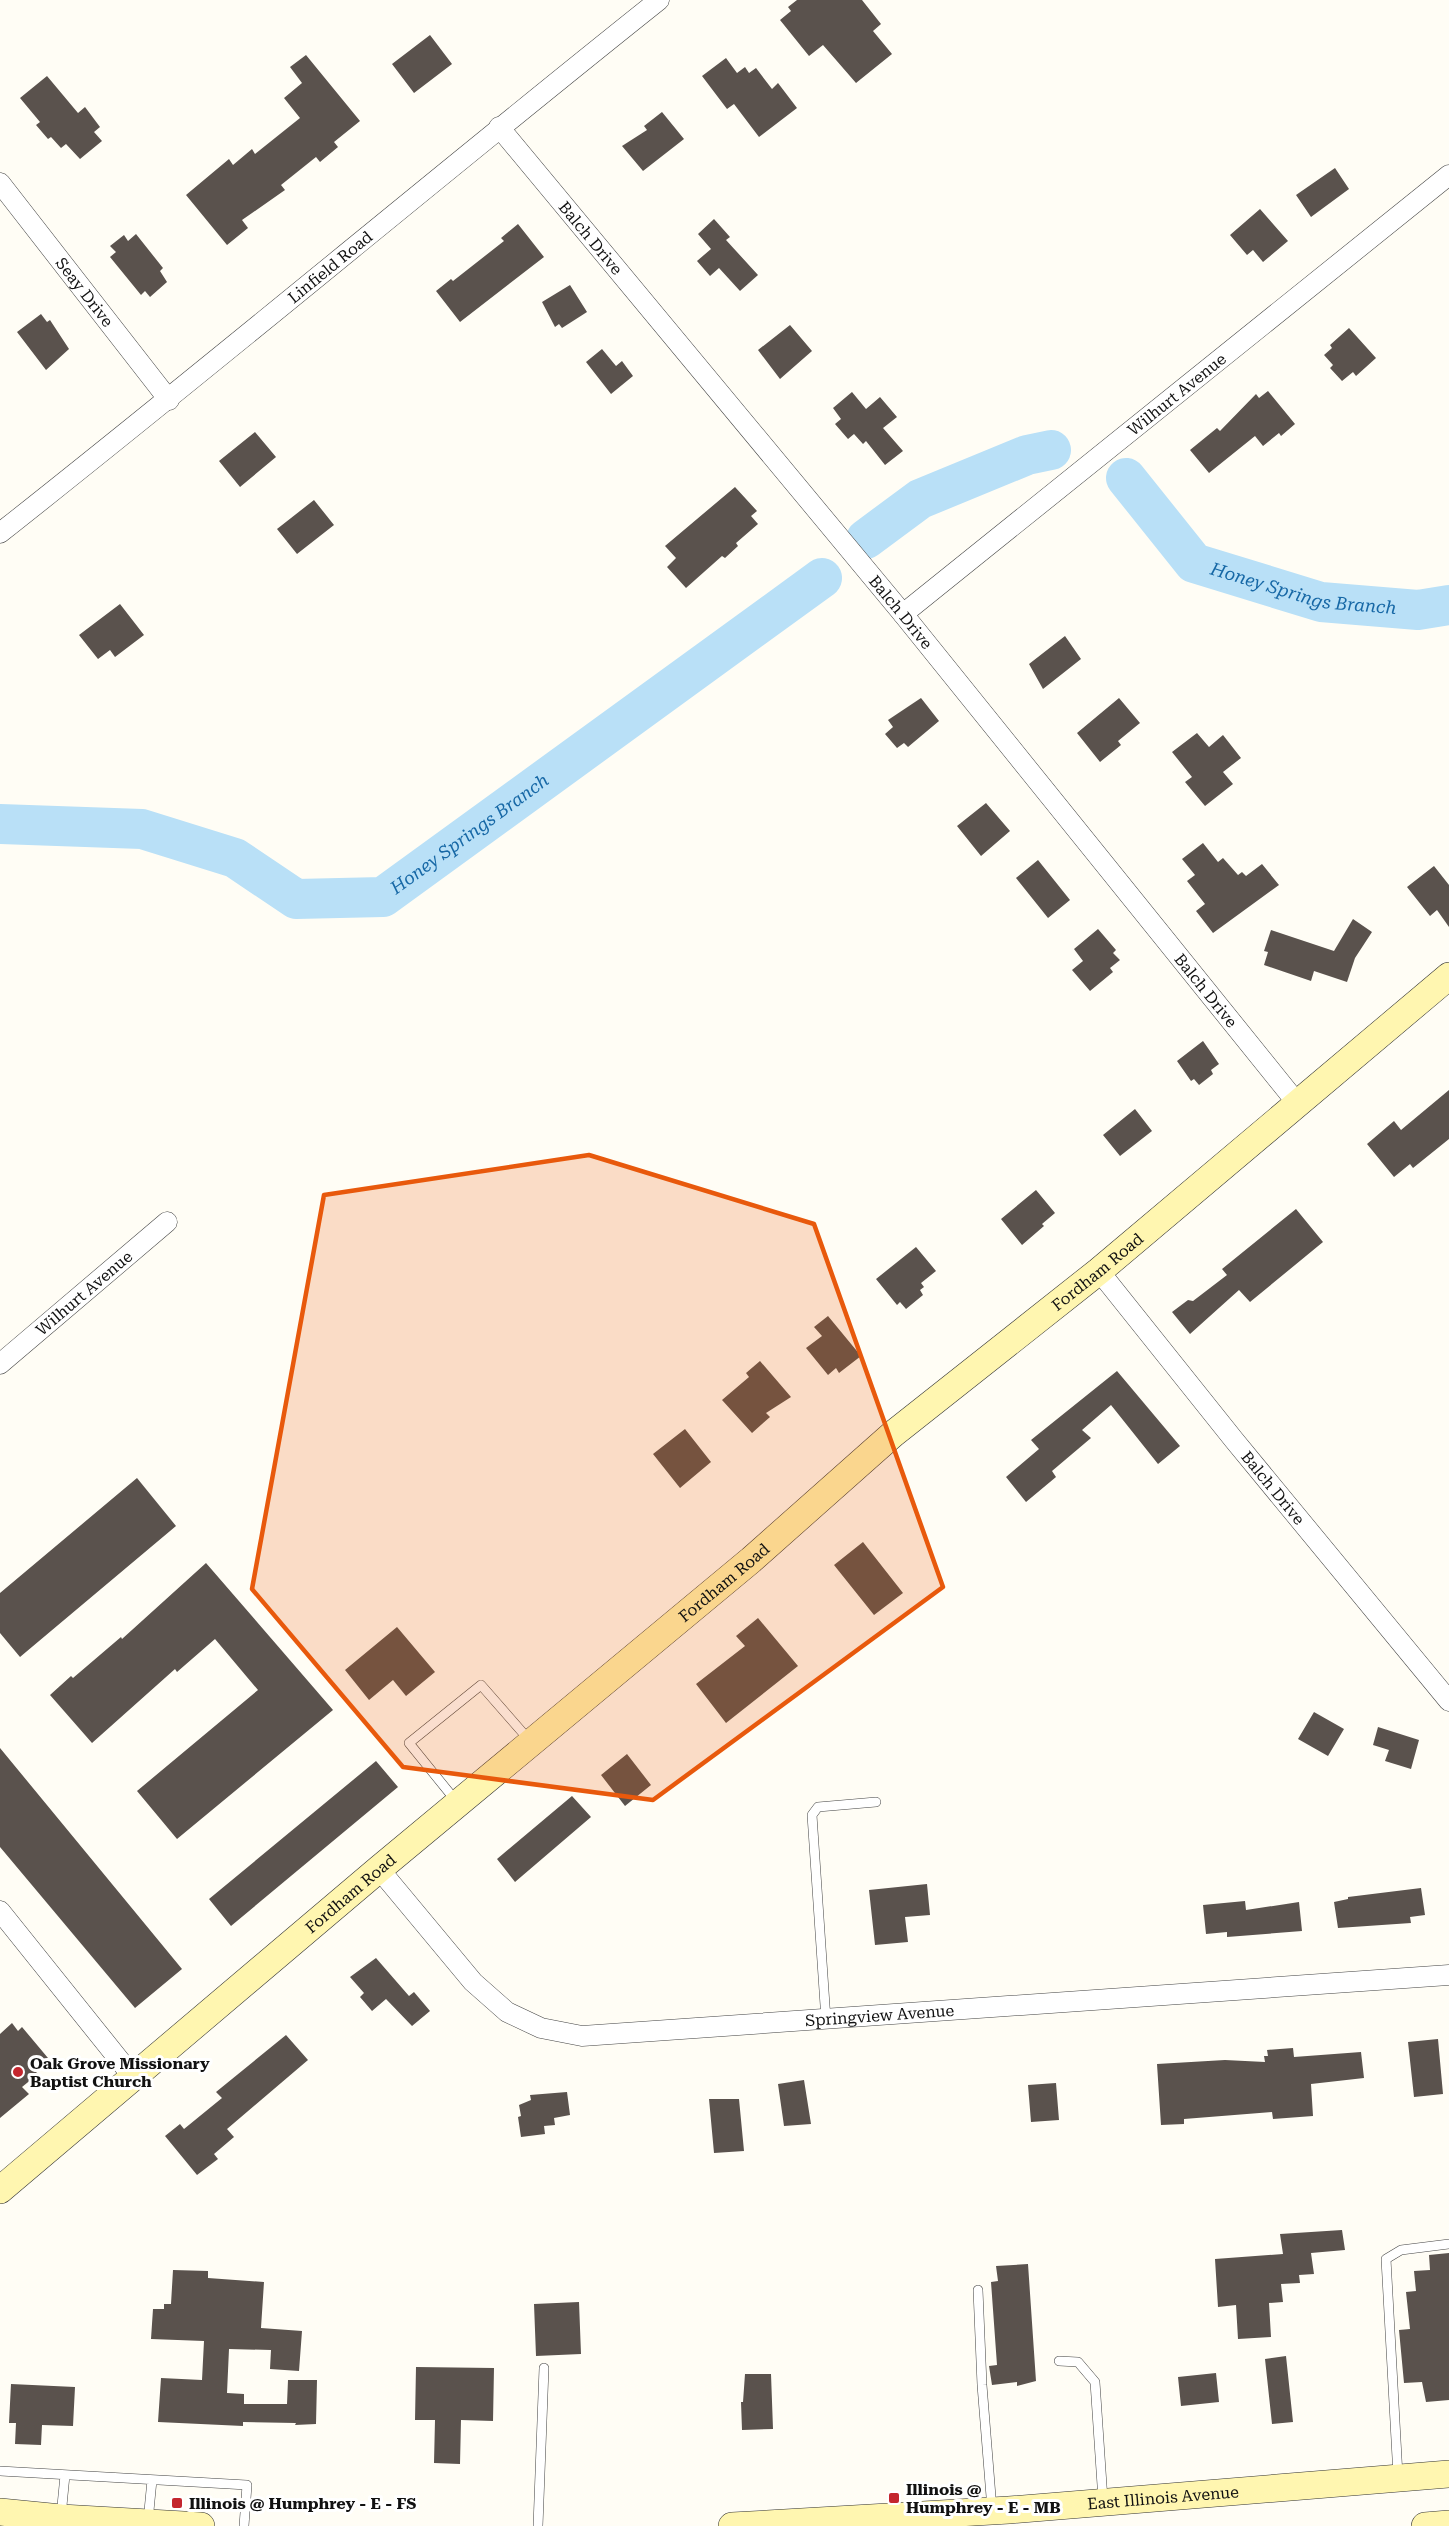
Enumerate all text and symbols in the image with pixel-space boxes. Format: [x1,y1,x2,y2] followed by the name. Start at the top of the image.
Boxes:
[555,198,627,279] street label: Balch Drive
[284,227,376,307] street label: Linfield Road
[52,254,117,331] street label: Seay Drive
[1124,349,1230,440] street label: Wilhurt Avenue
[1207,557,1397,618] water label: Honey Springs Branch
[865,572,936,653] street label: Balch Drive
[385,769,553,899] water label: Honey Springs Branch
[1170,950,1241,1032] street label: Balch Drive
[1048,1229,1147,1315] street label: Fordham Road
[32,1247,136,1339] street label: Wilhurt Avenue
[1237,1447,1309,1529] street label: Balch Drive
[675,1539,773,1626] street label: Fordham Road
[302,1850,400,1937] street label: Fordham Road
[804,2001,955,2030] street label: Springview Avenue
[30,2054,210,2091] place label: Oak Grove Missionary Baptist Church
[11,2065,25,2079] marker: Oak Grove Missionary Baptist Church
[906,2480,1061,2517] place label: Illinois @ Humphrey - E - MB
[1086,2482,1240,2514] street label: East Illinois Avenue
[887,2491,901,2505] marker: Illinois @ Humphrey - E - MB
[189,2494,416,2513] place label: Illinois @ Humphrey - E - FS
[170,2496,184,2510] marker: Illinois @ Humphrey - E - FS

